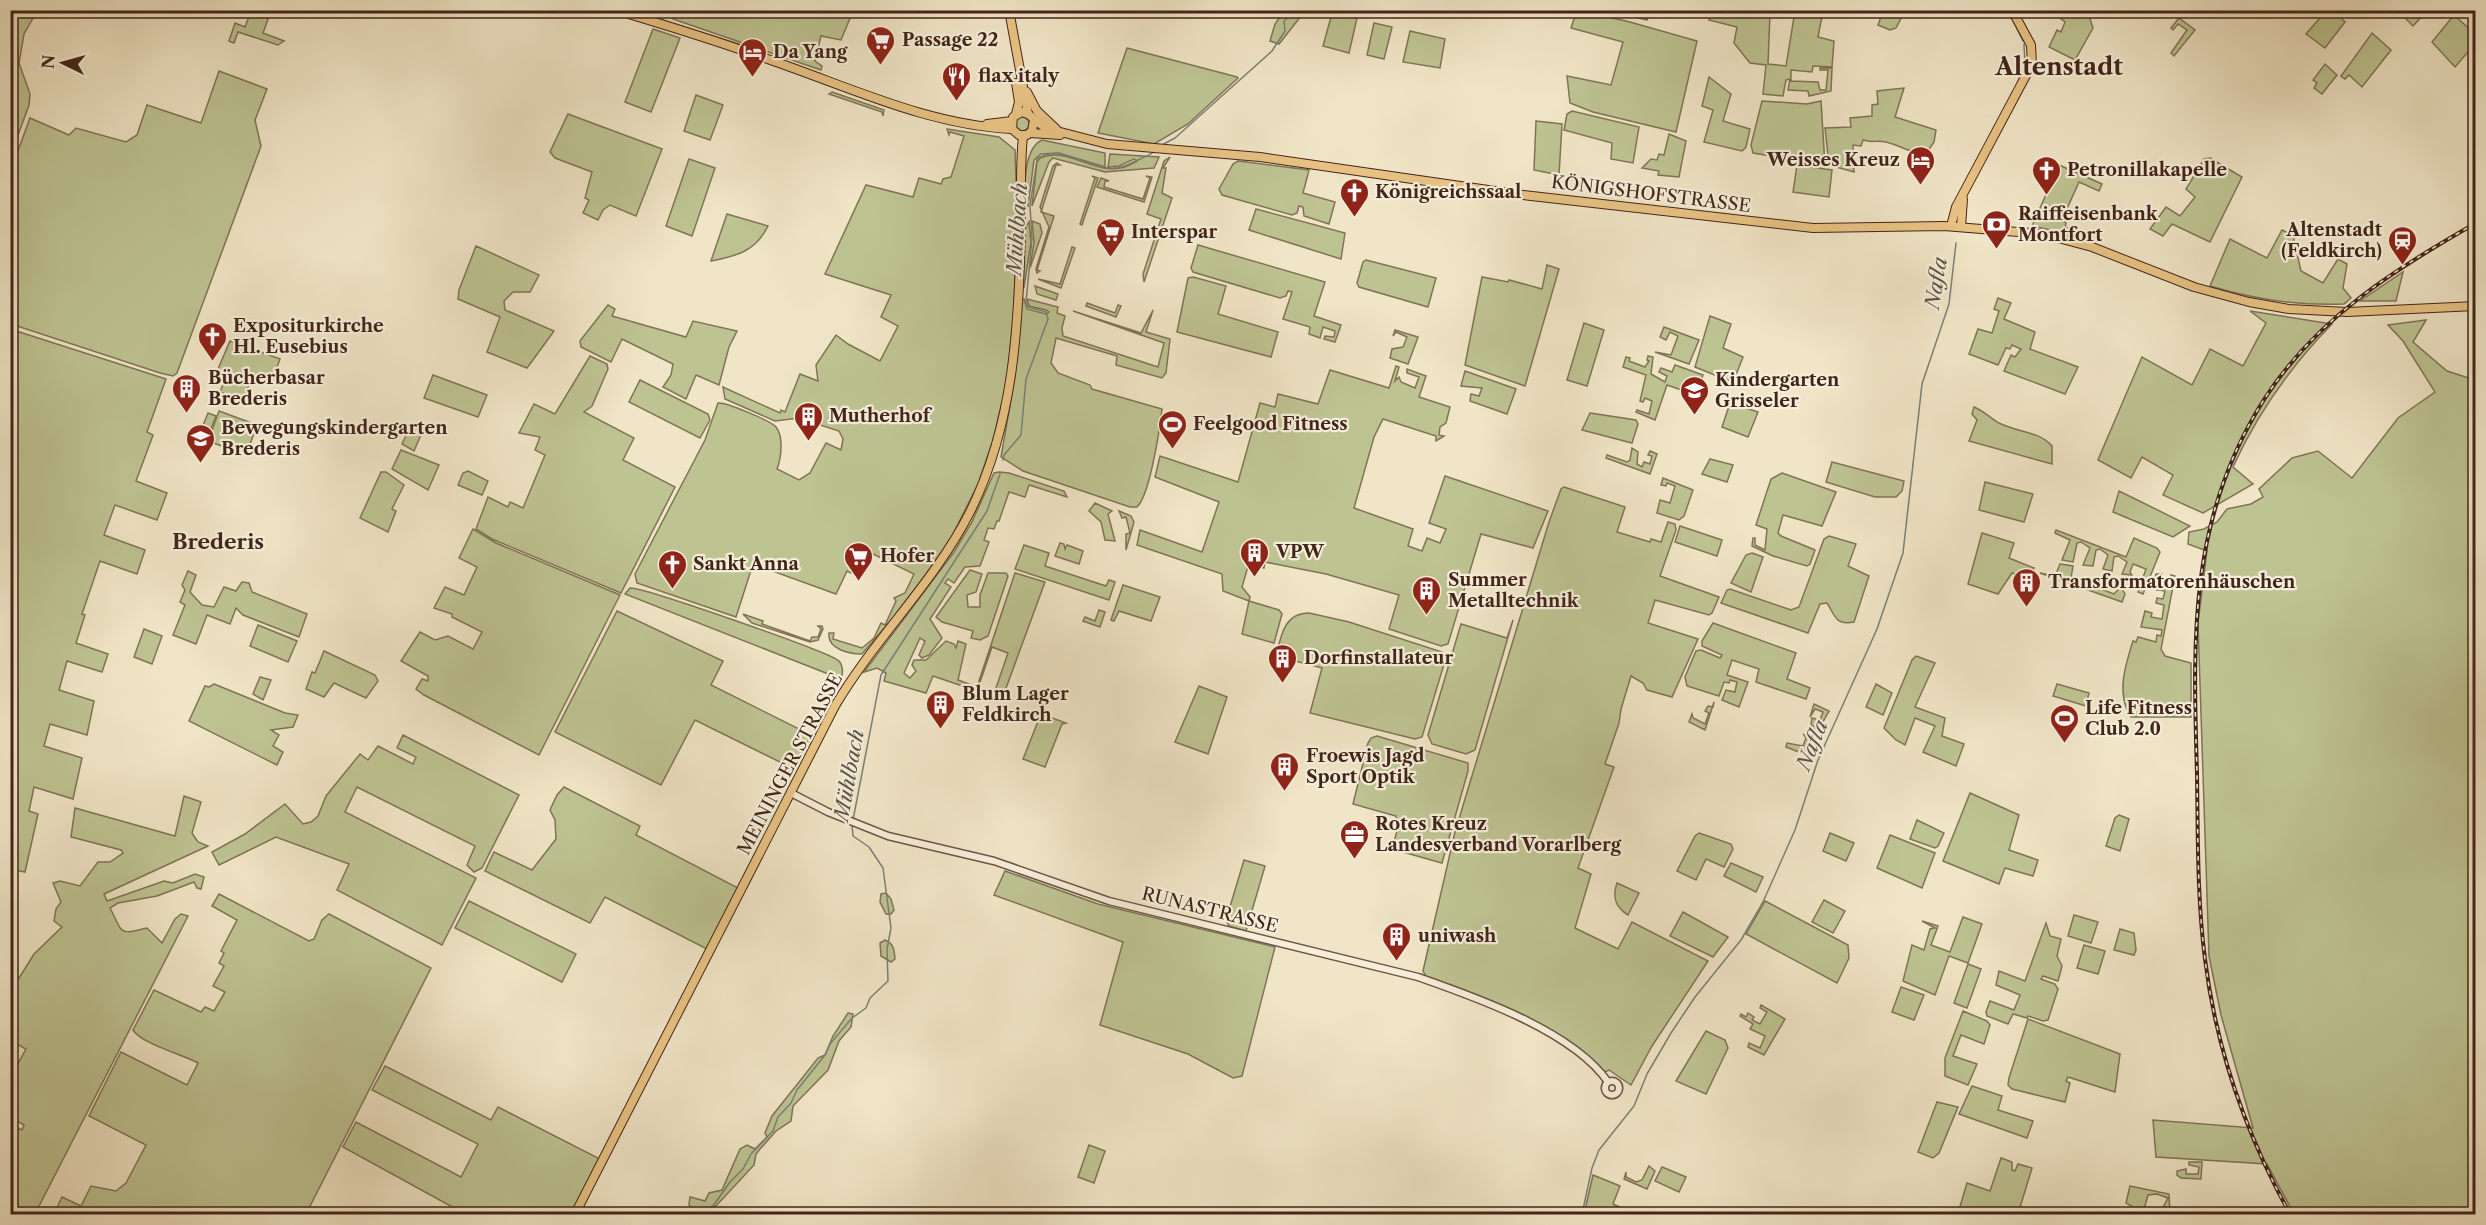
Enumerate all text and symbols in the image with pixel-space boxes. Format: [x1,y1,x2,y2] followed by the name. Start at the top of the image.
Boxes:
[865,24,897,66] supermarket icon: Passage 22
[902,29,998,51] place label: Passage 22
[33,33,93,93] north arrow
[736,36,768,78] hotel icon: Da Yang
[773,41,848,63] place label: Da Yang
[1994,52,2123,81] district label: Altenstadt
[37,54,59,69] text: N
[941,60,973,102] restaurant icon: flax italy
[978,65,1060,87] place label: flax italy
[1905,144,1937,186] hotel icon: Weisses Kreuz
[1766,149,1900,171] place label: Weisses Kreuz
[2030,154,2062,196] church icon: Petronillakapelle
[2067,159,2227,181] place label: Petronillakapelle
[1550,170,1752,217] street label: KÖNIGSHOFSTRASSE
[1338,176,1370,218] church icon: Königreichssaal
[1375,181,1521,203] place label: Königreichssaal
[1002,182,1032,278] water label: Mühlbach
[2018,203,2159,246] place label: Raiffeisenbank Montfort
[1981,208,2013,250] bank icon: Raiffeisenbank Montfort
[1094,216,1126,258] supermarket icon: Interspar
[2281,219,2383,262] place label: Altenstadt (Feldkirch)
[1131,221,1217,243] place label: Interspar
[2387,224,2419,266] station icon: Altenstadt (Feldkirch)
[1920,255,1952,313] water label: Nafla
[233,315,384,358] place label: Expositurkirche Hl. Eusebius
[196,320,228,362] church icon: Expositurkirche Hl. Eusebius
[208,367,325,410] place label: Bücherbasar Brederis
[1715,369,1840,412] place label: Kindergarten Grisseler
[171,372,203,414] building icon: Bücherbasar Brederis
[1678,374,1710,416] school or university icon: Kindergarten Grisseler
[792,400,824,442] building icon: Mutherhof
[829,405,933,427] place label: Mutherhof
[1156,408,1188,450] sports icon: Feelgood Fitness
[1193,413,1348,435] place label: Feelgood Fitness
[221,417,448,460] place label: Bewegungskindergarten Brederis
[184,422,216,464] school or university icon: Bewegungskindergarten Brederis
[172,529,264,554] district label: Brederis
[1239,536,1271,578] building icon: VPW
[843,540,875,582] supermarket icon: Hofer
[1275,541,1325,563] place label: VPW
[880,545,934,567] place label: Hofer
[656,548,688,590] church icon: Sankt Anna
[693,553,799,575] place label: Sankt Anna
[2011,566,2043,608] building icon: Transformatorenhäuschen
[1448,569,1580,612] place label: Summer Metalltechnik
[2048,571,2296,593] place label: Transformatorenhäuschen
[1411,574,1443,616] building icon: Summer Metalltechnik
[1267,642,1299,684] building icon: Dorfinstallateur
[1304,647,1453,669] place label: Dorfinstallateur
[733,669,847,859] street label: MEININGER STRASSE
[962,683,1069,726] place label: Blum Lager Feldkirch
[925,688,957,730] building icon: Blum Lager Feldkirch
[2085,697,2192,740] place label: Life Fitness Club 2.0
[2048,702,2080,744] sports icon: Life Fitness Club 2.0
[1790,716,1833,776] water label: Nafla
[829,727,869,825] water label: Mühlbach
[1306,745,1425,788] place label: Froewis Jagd Sport Optik
[1269,750,1301,792] building icon: Froewis Jagd Sport Optik
[1375,813,1622,856] place label: Rotes Kreuz Landesverband Vorarlberg
[1338,818,1370,860] office icon: Rotes Kreuz Landesverband Vorarlberg
[1140,882,1280,938] street label: RUNASTRASSE
[1381,920,1413,962] building icon: uniwash
[1418,925,1497,947] place label: uniwash

